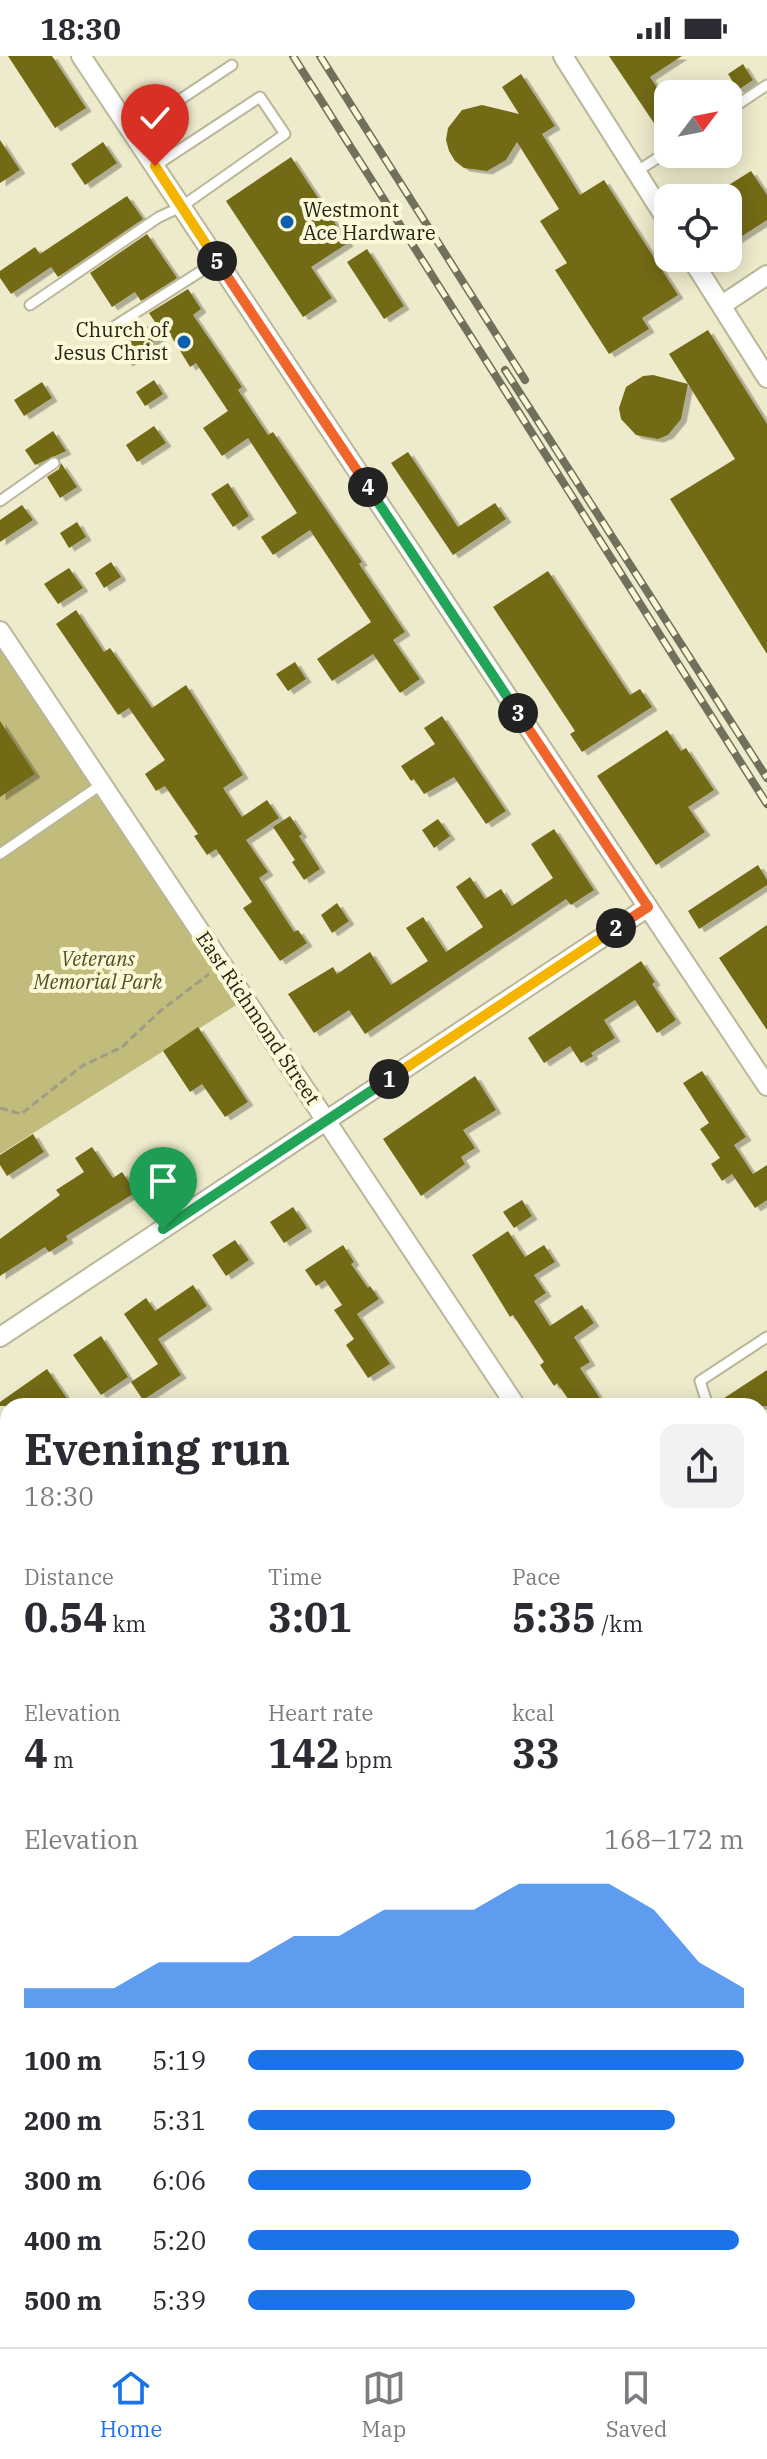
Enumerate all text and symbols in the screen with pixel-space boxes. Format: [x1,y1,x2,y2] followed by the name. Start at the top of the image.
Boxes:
[40,9,121,48] text: 18:30
[654,80,742,168] north arrow
[654,80,742,272] map controls
[121,84,189,166] pin
[133,96,177,140] icon: check
[654,184,742,272] button: locate
[303,196,436,246] place label: Westmont Ace Hardware
[278,213,296,231] marker: Westmont Ace Hardware
[197,241,237,281] pin: 5
[210,246,224,275] text: 5
[55,316,169,366] place label: Church of Jesus Christ
[175,333,193,351] marker: Church of Jesus Christ
[348,467,388,507] pin: 4
[361,472,375,501] text: 4
[498,693,538,733] pin: 3
[511,698,525,727] text: 3
[596,908,636,948] pin: 2
[609,913,623,942] text: 2
[190,926,327,1110] street label: East Richmond Street
[33,945,163,995] park label: Veterans Memorial Park
[369,1059,409,1099] pin: 1
[382,1064,396,1093] text: 1
[129,1147,197,1229] pin
[141,1159,185,1203] icon: arrive
[24,1420,290,1477] text: Evening run
[660,1424,744,1508] button: share
[24,1479,94,1513] text: 18:30
[24,1562,114,1591] text: Distance
[268,1562,322,1591] text: Time
[512,1562,560,1591] text: Pace
[24,1591,107,1643] text: 0.54
[268,1591,352,1643] text: 3:01
[512,1591,596,1643] text: 5:35
[107,1609,146,1638] text: km
[596,1609,643,1638] text: /km
[24,1698,121,1727] text: Elevation
[268,1698,373,1727] text: Heart rate
[512,1698,554,1727] text: kcal
[24,1727,48,1779] text: 4
[268,1727,340,1779] text: 142
[512,1727,560,1779] text: 33
[48,1745,74,1774] text: m
[340,1745,393,1774] text: bpm
[24,1822,139,1856] text: Elevation
[604,1822,744,1856] text: 168–172 m
[24,2043,102,2077] text: 100 m
[152,2043,206,2077] text: 5:19
[24,2103,102,2137] text: 200 m
[152,2103,206,2137] text: 5:31
[24,2163,102,2197] text: 300 m
[152,2163,206,2197] text: 6:06
[24,2223,102,2257] text: 400 m
[152,2223,206,2257] text: 5:20
[24,2283,102,2317] text: 500 m
[152,2283,206,2317] text: 5:39
[100,2366,162,2443] tab: Home
[362,2366,406,2443] tab: Map
[606,2366,667,2443] tab: Saved

